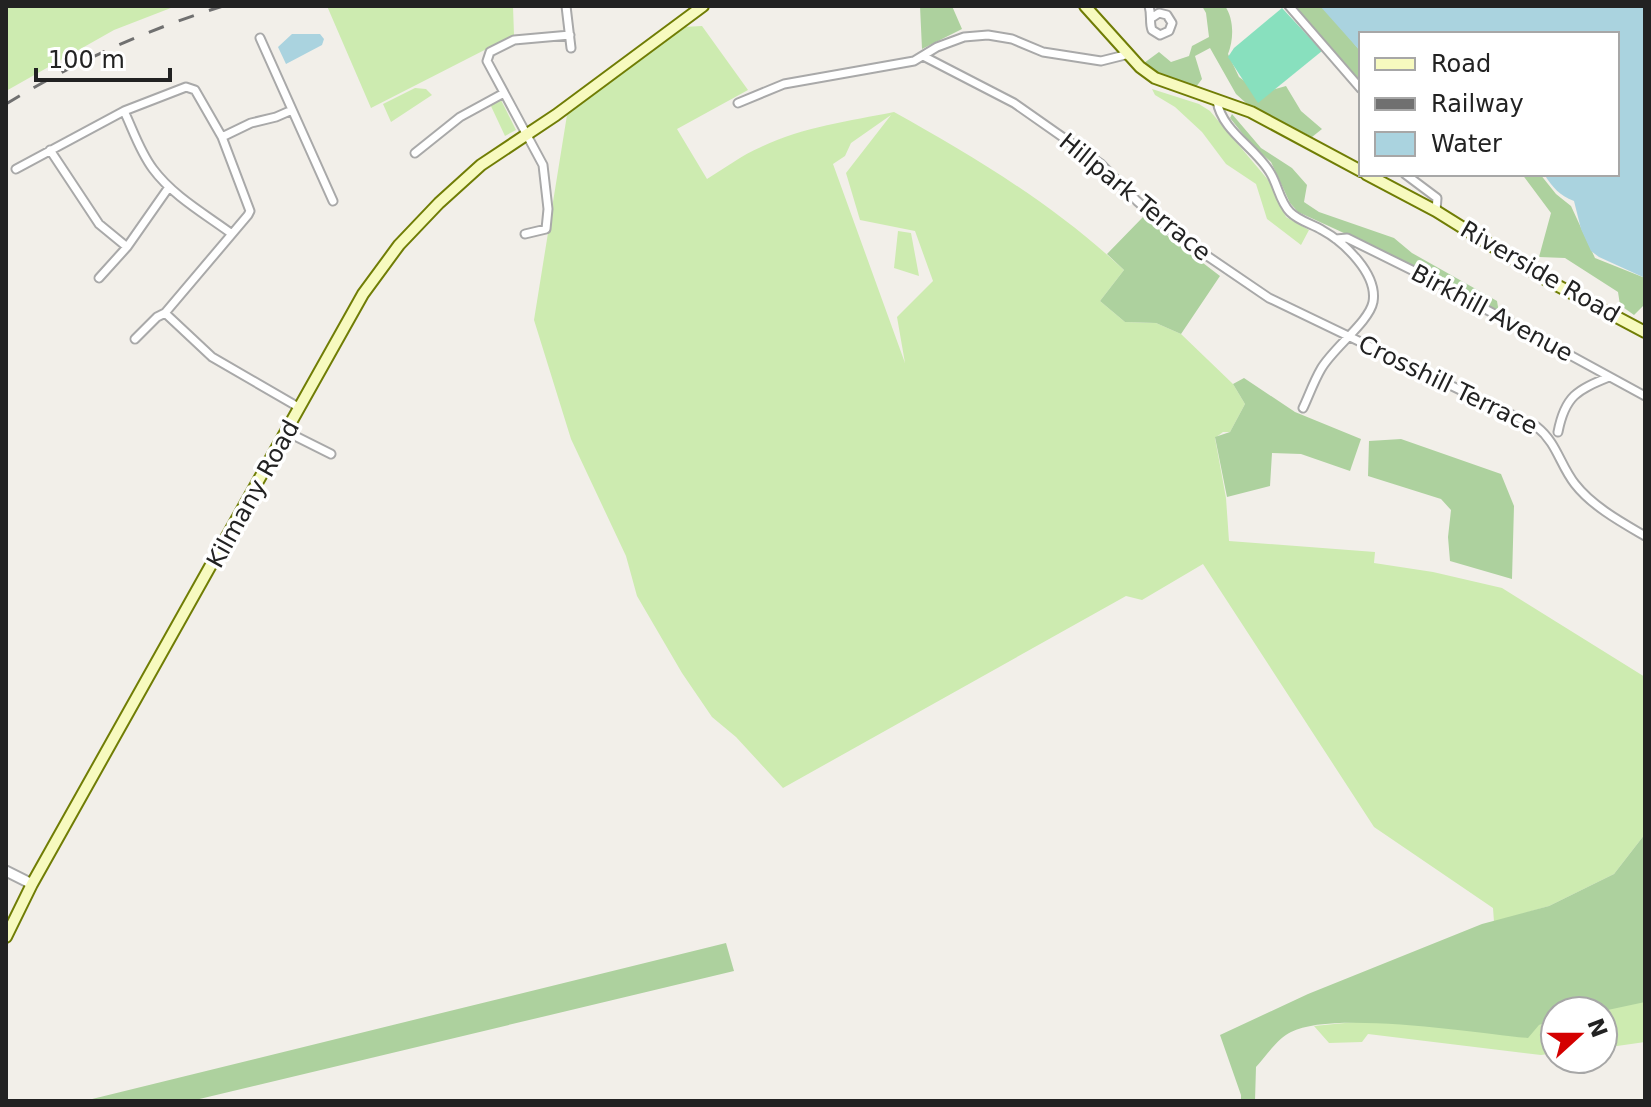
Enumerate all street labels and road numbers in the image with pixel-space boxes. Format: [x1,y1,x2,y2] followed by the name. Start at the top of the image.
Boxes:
[1054,127,1216,267] street label: Hillpark Terrace
[1455,215,1625,329] street label: Riverside Road
[1406,259,1578,367] street label: Birkhill Avenue
[1354,329,1542,441] street label: Crosshill Terrace
[201,415,305,573] street label: Kilmany Road

